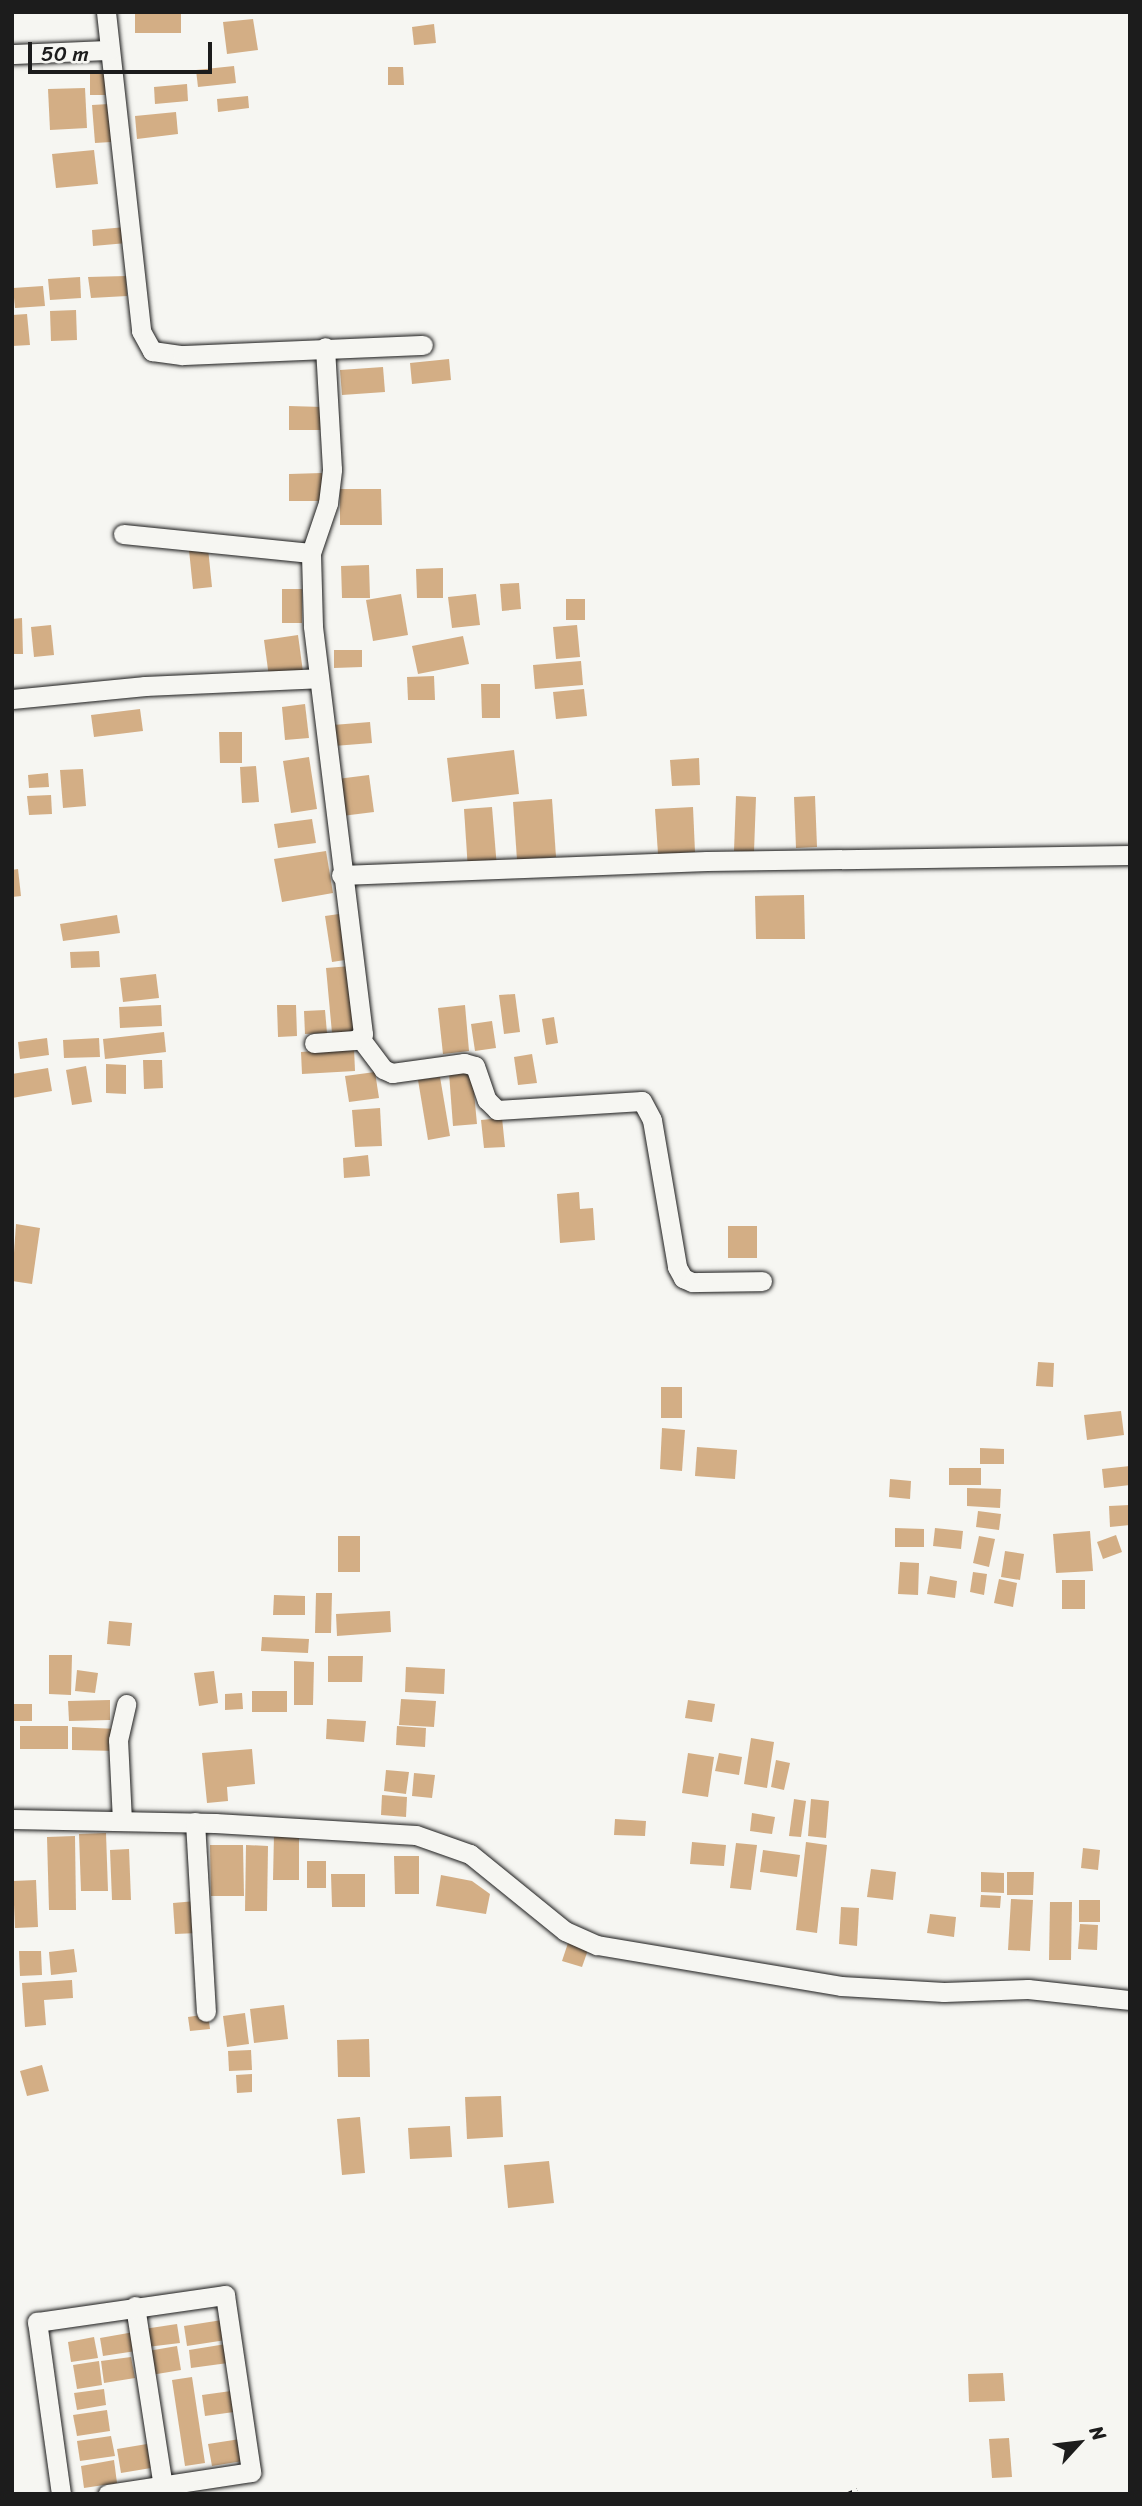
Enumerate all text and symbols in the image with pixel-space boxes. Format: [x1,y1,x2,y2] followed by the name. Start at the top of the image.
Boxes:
[32,28,215,72] scale bar
[41,35,89,73] text: 50 m
[1044,2408,1114,2478] north arrow
[1080,2420,1116,2447] text: N

